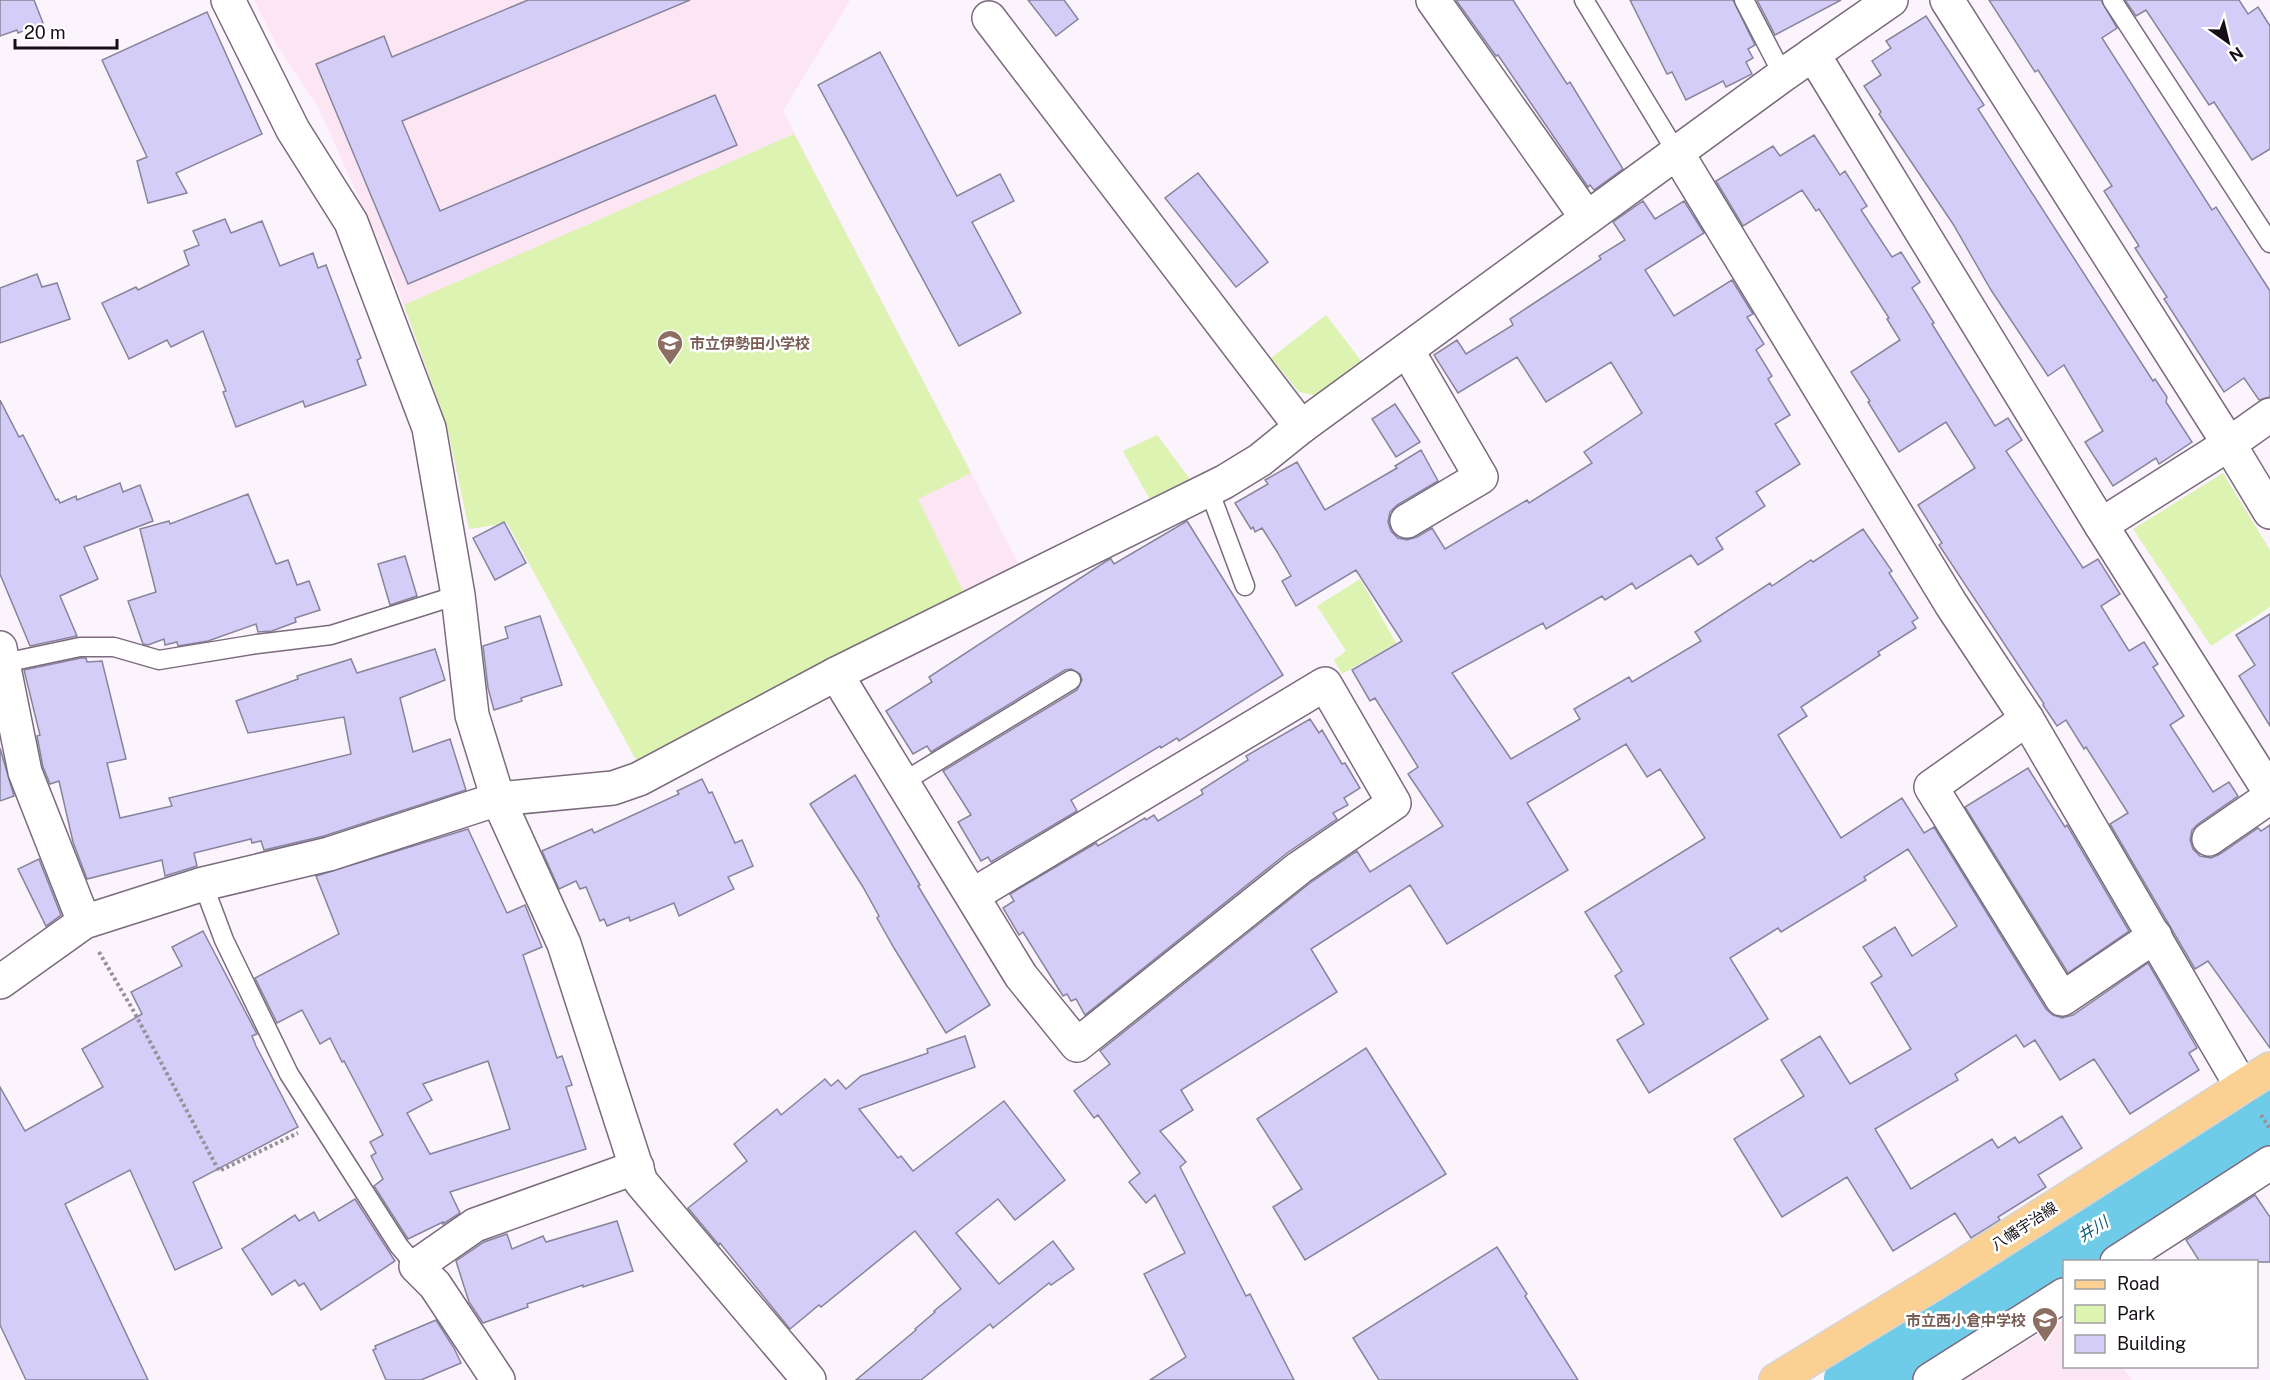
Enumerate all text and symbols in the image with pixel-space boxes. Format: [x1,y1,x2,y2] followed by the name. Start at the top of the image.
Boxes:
[15,12,117,50] scale bar
[2198,12,2258,72] north arrow
[24,22,66,43] text: 20 m
[2226,43,2247,65] text: N
[655,328,685,366] school or university icon: 市立伊勢田小学校
[690,335,810,352] place label: 市立伊勢田小学校
[1988,1198,2060,1254] street label: 八幡宇治線
[2074,1211,2113,1246] water label: 井川
[2063,1260,2258,1368] legend
[2117,1273,2160,1294] text: Road
[2117,1303,2155,1324] text: Park
[2030,1305,2060,1343] school or university icon: 市立西小倉中学校
[1906,1312,2026,1329] place label: 市立西小倉中学校
[2117,1333,2186,1354] text: Building

